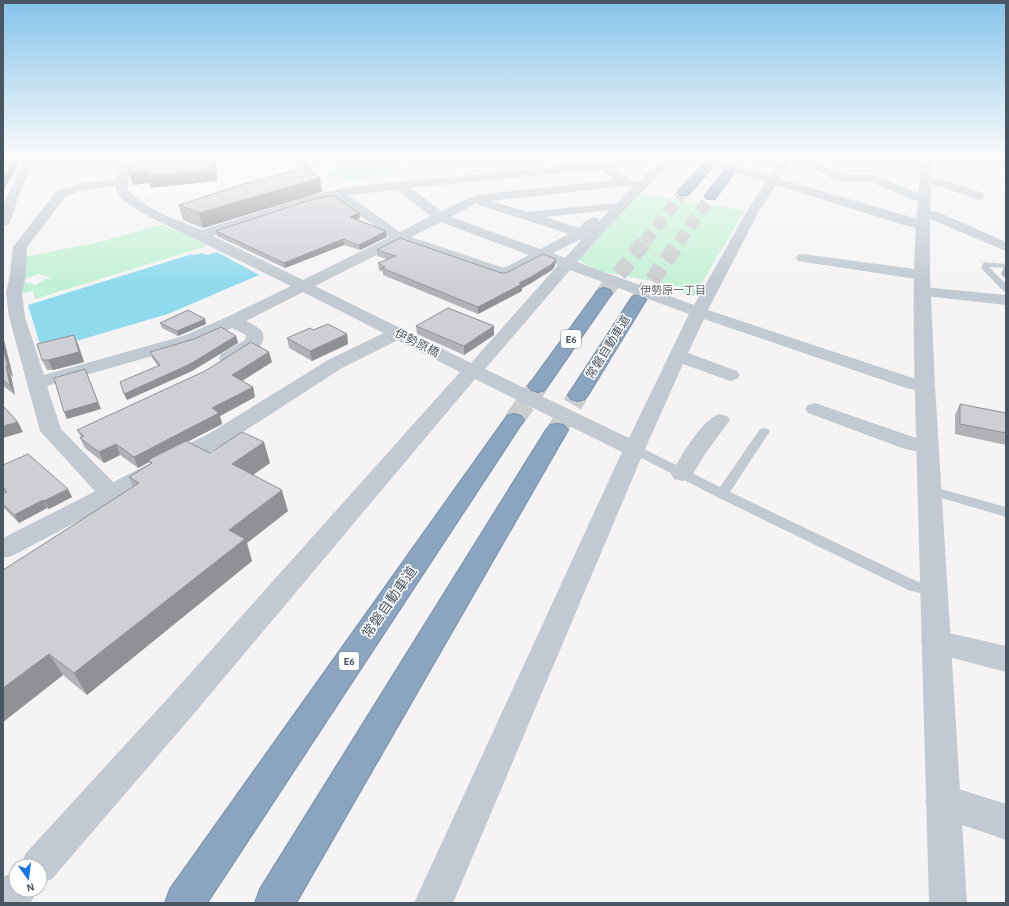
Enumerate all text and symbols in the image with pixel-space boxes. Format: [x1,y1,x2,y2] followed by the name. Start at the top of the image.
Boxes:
[640,285,706,296] district label: 伊勢原一丁目
[583,313,632,381] street label: 常磐自動車道
[393,326,442,359] street label: 伊勢原橋
[561,330,581,348] road number: E6
[359,564,420,641] street label: 常磐自動車道
[339,652,359,670] road number: E6
[8,858,48,898] north arrow
[25,881,35,893] text: N

